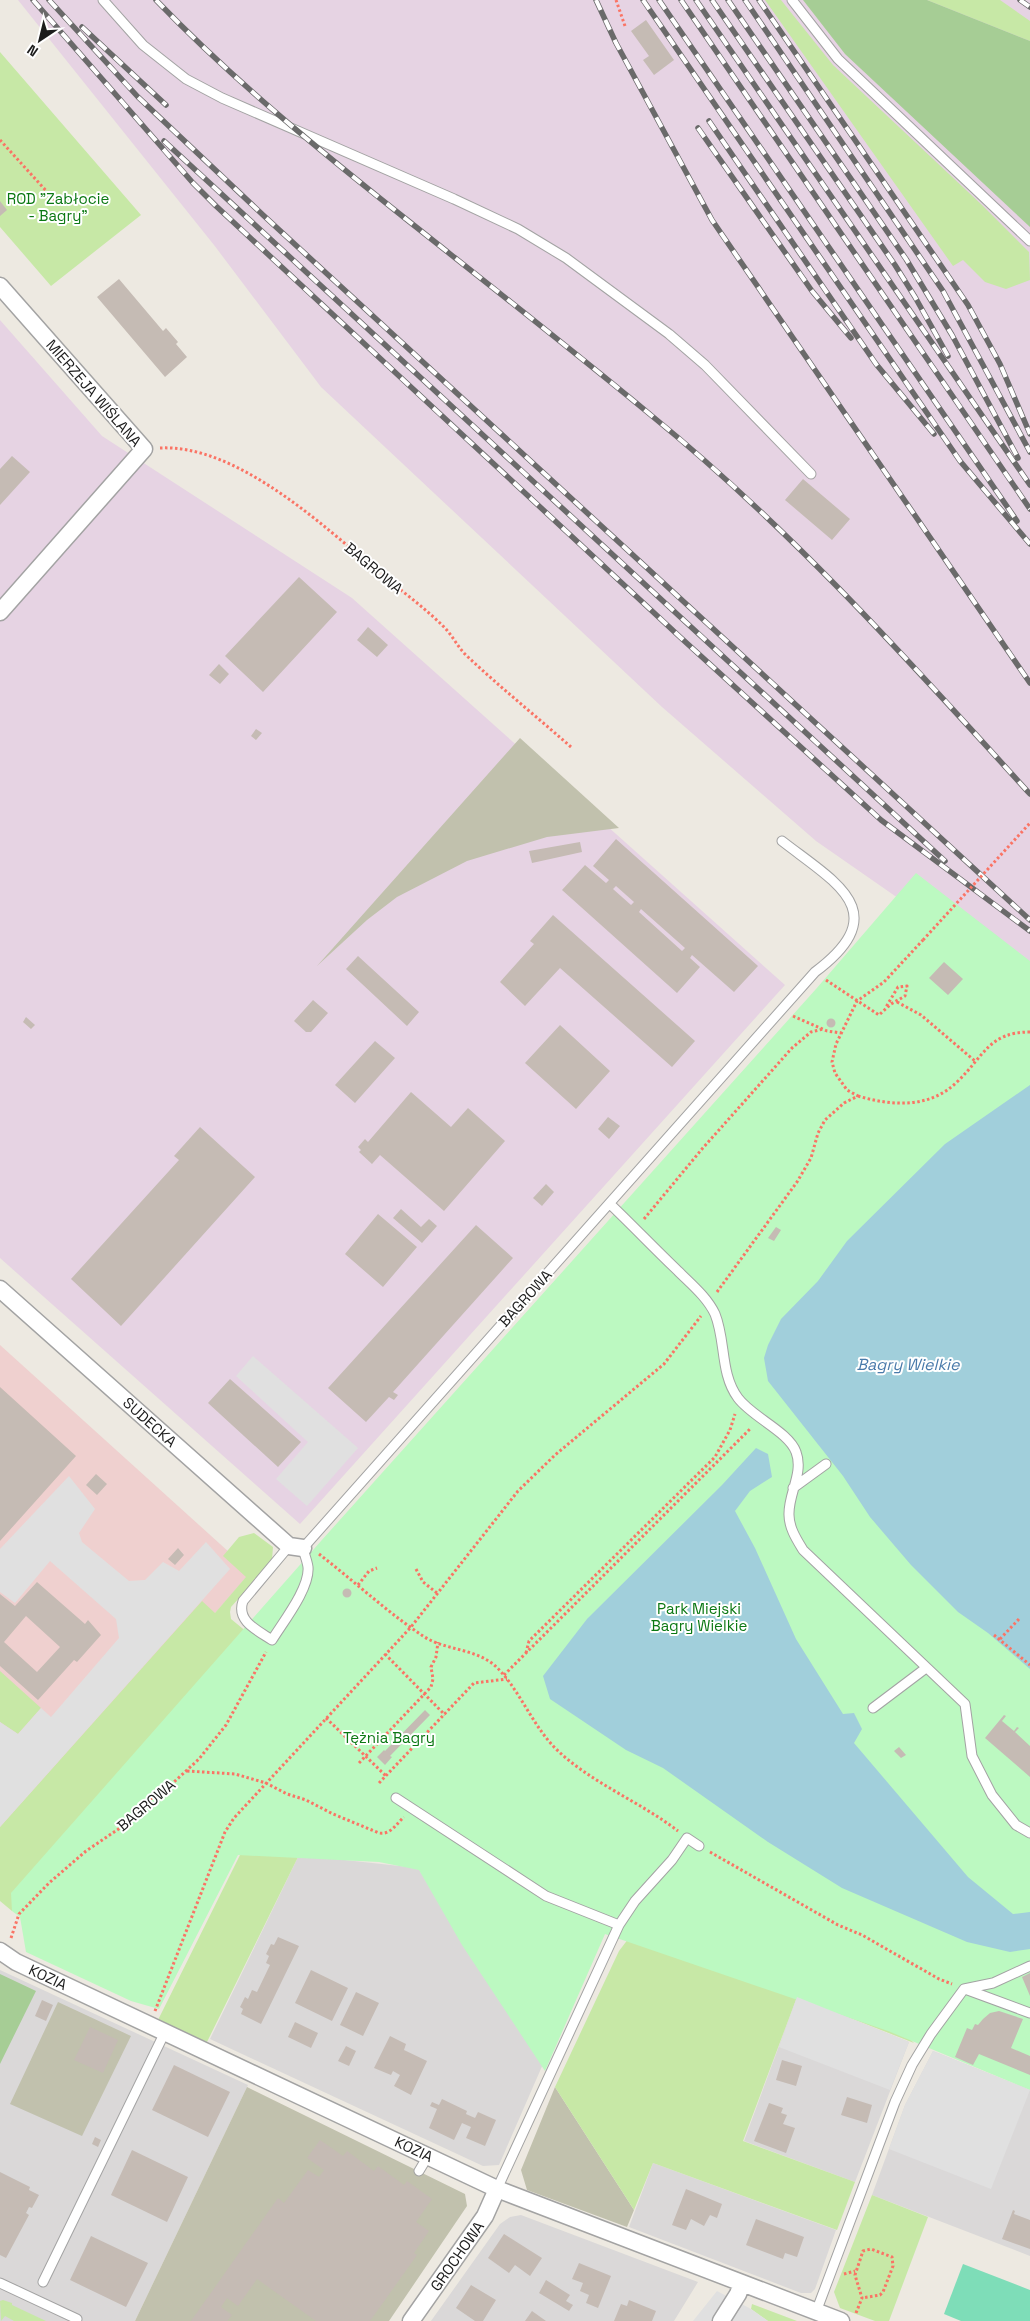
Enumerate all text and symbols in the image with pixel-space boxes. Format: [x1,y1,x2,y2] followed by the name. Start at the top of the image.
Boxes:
[15,15,65,65] north arrow
[24,41,42,61] text: N
[7,189,109,225] park label: ROD "Zabłocie - Bagry"
[42,335,146,451] street label: MIERZEJA WIŚLANA
[341,538,408,598] street label: BAGROWA
[494,1265,556,1331] street label: BAGROWA
[857,1354,960,1375] water label: Bagry Wielkie
[119,1393,181,1451] street label: SUDECKA
[651,1599,747,1635] park label: Park Miejski Bagry Wielkie
[343,1728,435,1747] park label: Tężnia Bagry
[113,1775,180,1835] street label: BAGROWA
[26,1960,71,1994] street label: KOZIA
[392,2132,437,2166] street label: KOZIA
[426,2217,488,2295] street label: GROCHOWA

